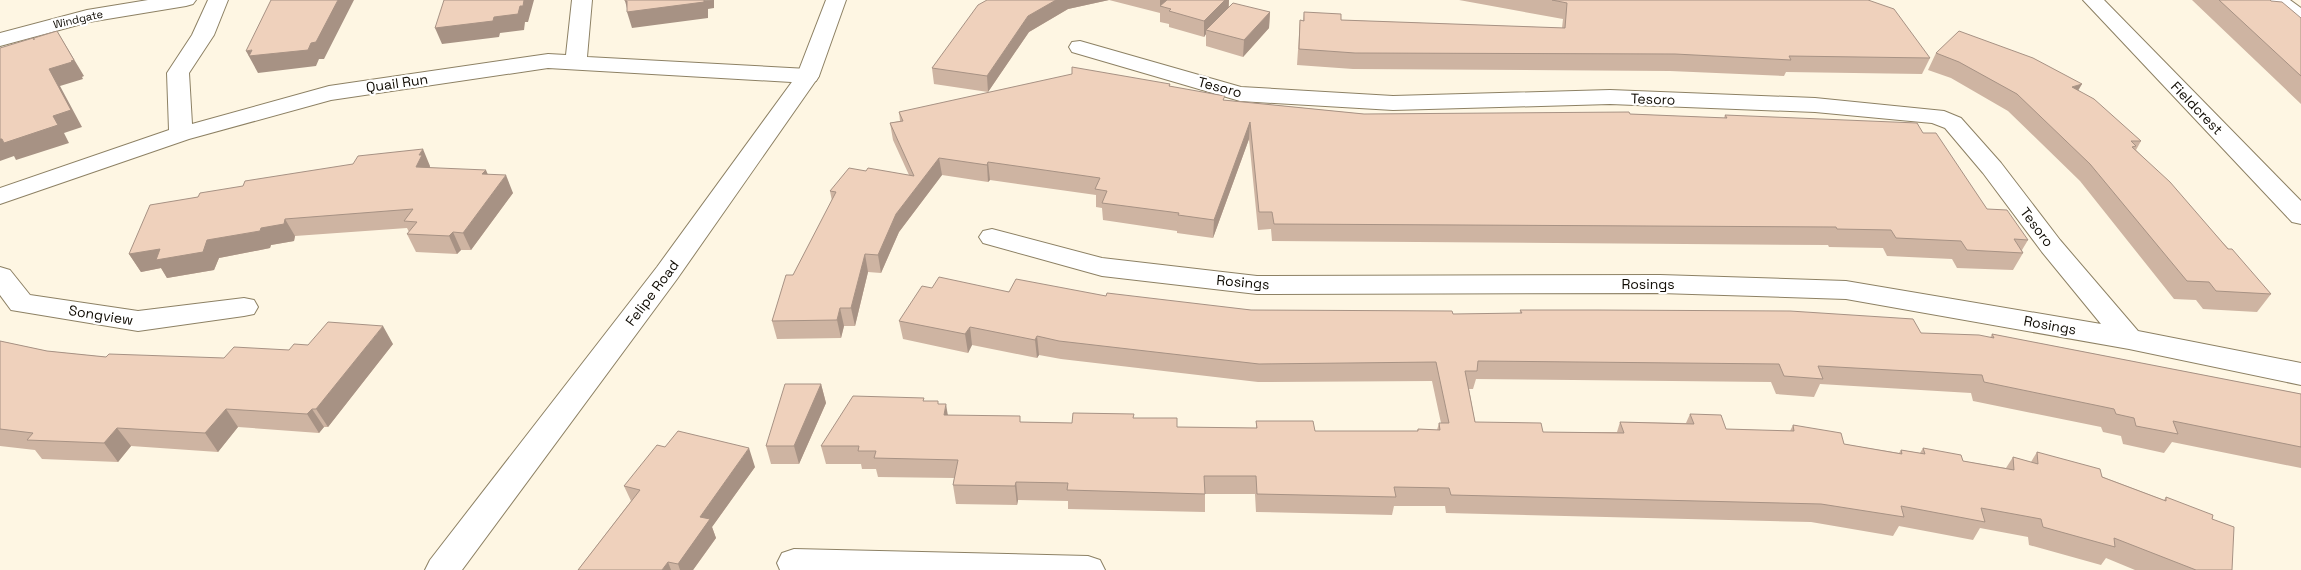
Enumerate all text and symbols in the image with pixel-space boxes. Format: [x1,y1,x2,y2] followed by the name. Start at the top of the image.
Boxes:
[52,6,104,32] street label: Windgate
[365,70,429,96] street label: Quail Run
[1196,73,1244,101] street label: Tesoro
[2167,78,2227,138] street label: Fieldcrest
[1630,89,1676,109] street label: Tesoro
[2016,204,2058,250] street label: Tesoro
[621,256,683,330] street label: Felipe Road
[1216,271,1270,293] street label: Rosings
[1621,275,1675,293] street label: Rosings
[67,301,135,329] street label: Songview
[2022,312,2078,338] street label: Rosings

